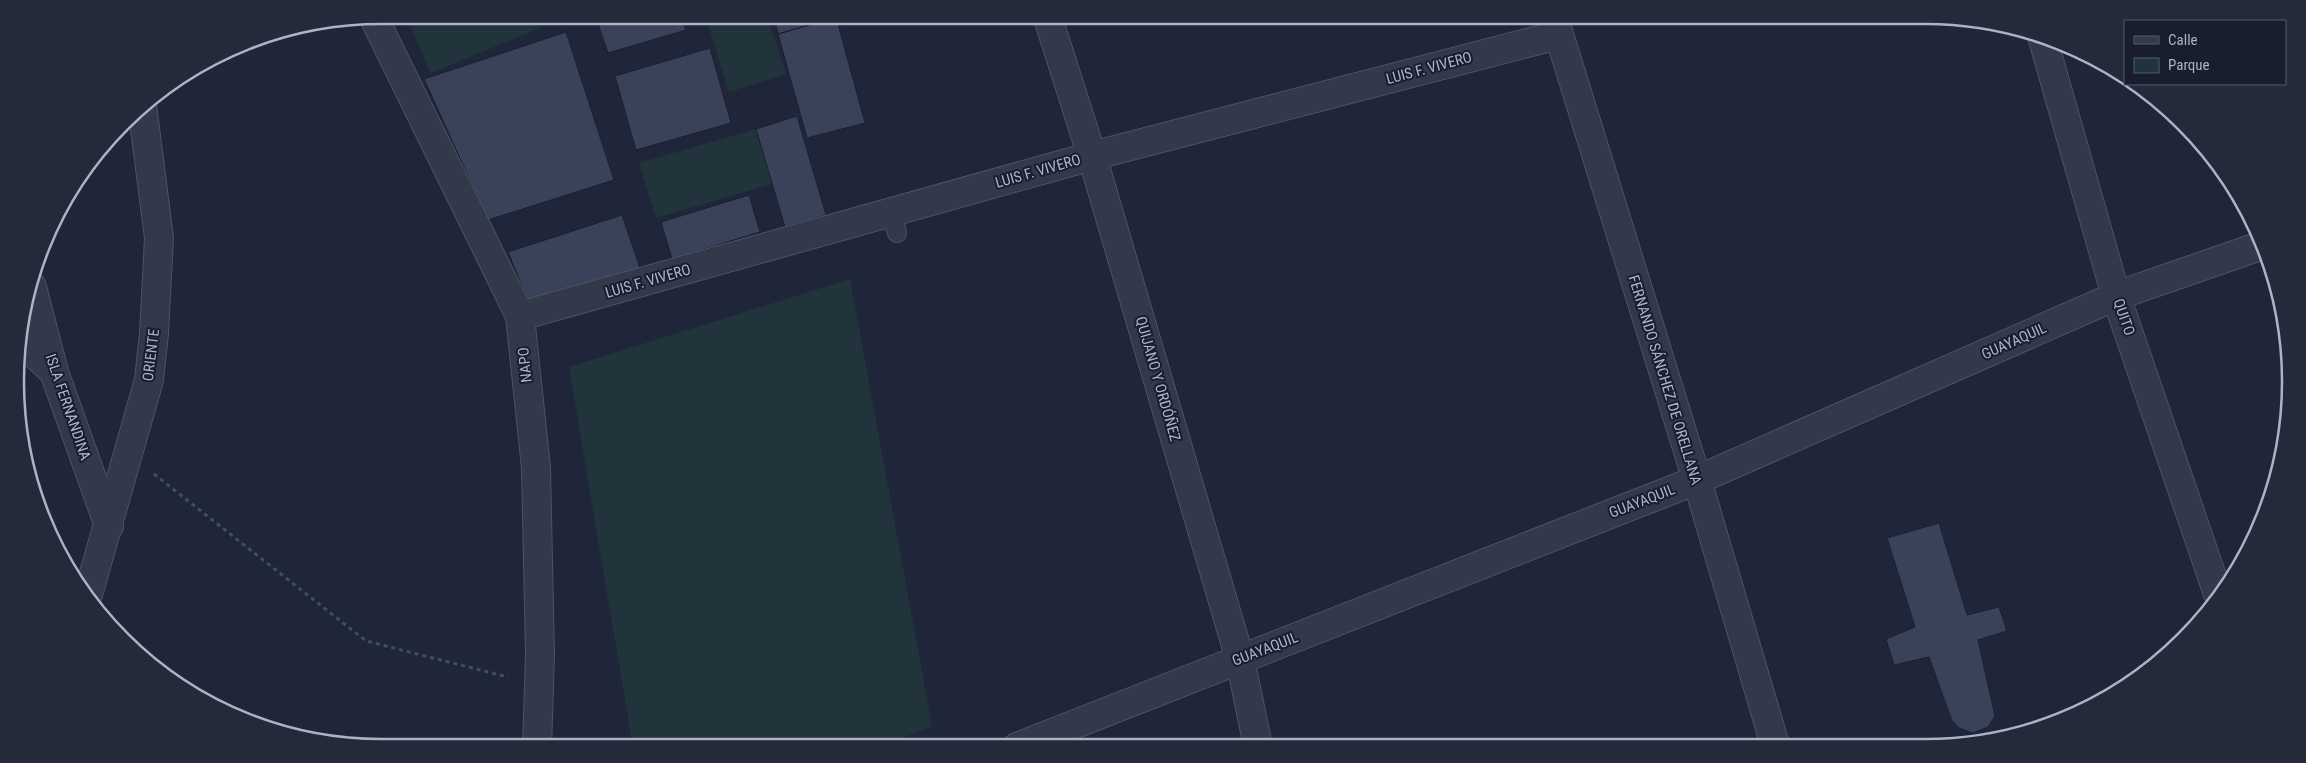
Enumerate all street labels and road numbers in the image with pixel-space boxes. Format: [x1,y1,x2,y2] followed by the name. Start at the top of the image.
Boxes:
[1384,48,1474,88] street label: LUIS F. VIVERO
[993,150,1083,192] street label: LUIS F. VIVERO
[603,260,693,302] street label: LUIS F. VIVERO
[1624,273,1706,487] street label: FERNANDO SÁNCHEZ DE ORELLANA
[2109,296,2139,338] street label: QUITO
[1132,314,1184,444] street label: QUIJANO Y ORDÓÑEZ
[1979,319,2049,363] street label: GUAYAQUIL
[139,328,163,382] street label: ORIENTE
[514,346,536,384] street label: NAPO
[41,351,95,463] street label: ISLA FERNANDINA
[1606,480,1678,522] street label: GUAYAQUIL
[1229,628,1301,670] street label: GUAYAQUIL

